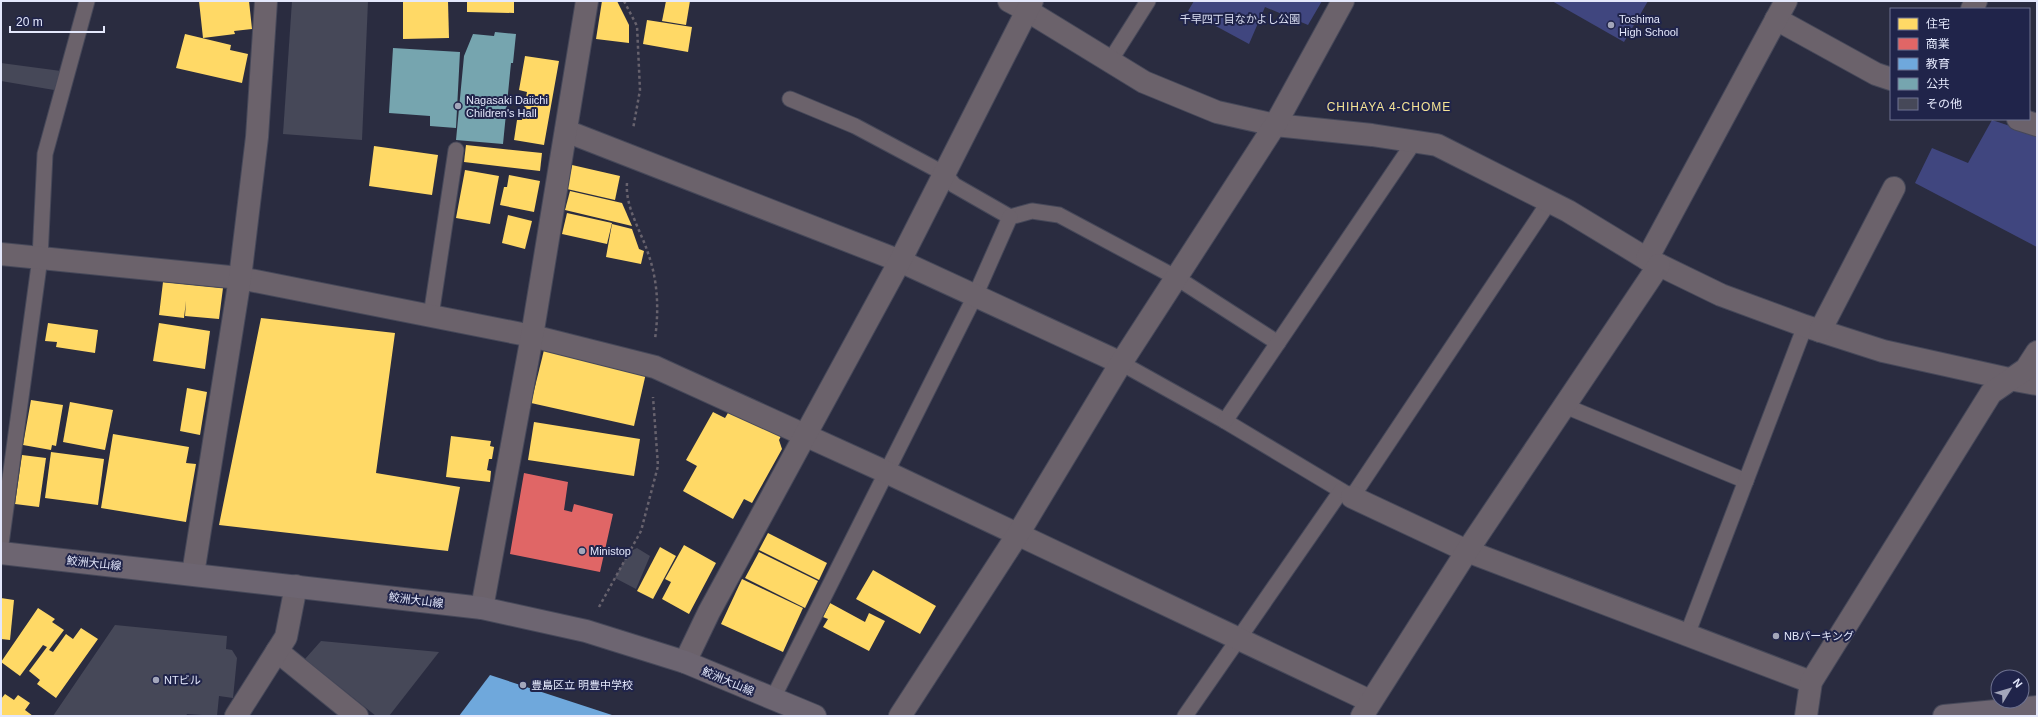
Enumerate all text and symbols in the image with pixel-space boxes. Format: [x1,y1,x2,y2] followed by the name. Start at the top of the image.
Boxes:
[10,8,104,34] scale bar
[1890,8,2030,120] legend
[1180,13,1300,25] park label: 千早四丁目なかよし公園
[1619,13,1678,38] place label: Toshima High School
[16,15,43,29] text: 20 m
[1926,17,1950,31] text: 住宅
[1606,20,1616,30] marker: Toshima High School
[1926,37,1950,51] text: 商業
[1926,57,1950,71] text: 教育
[1926,77,1950,91] text: 公共
[466,94,548,119] place label: Nagasaki Daiichi Children's Hall
[1926,97,1962,111] text: その他
[1327,100,1451,114] district label: CHIHAYA 4-CHOME
[453,101,463,111] marker: Nagasaki Daiichi Children's Hall
[590,545,631,557] place label: Ministop
[577,546,587,556] marker: Ministop
[66,554,122,572] street label: 鮫洲大山線
[388,591,444,609] street label: 鮫洲大山線
[1784,630,1854,642] place label: NBパーキング
[1771,631,1781,641] marker: NBパーキング
[700,665,756,697] street label: 鮫洲大山線
[1990,669,2030,709] north arrow
[164,674,201,686] place label: NTビル
[151,675,161,685] marker: NTビル
[2011,676,2025,690] text: N
[531,679,633,691] place label: 豊島区立 明豊中学校
[518,680,528,690] marker: 豊島区立 明豊中学校

